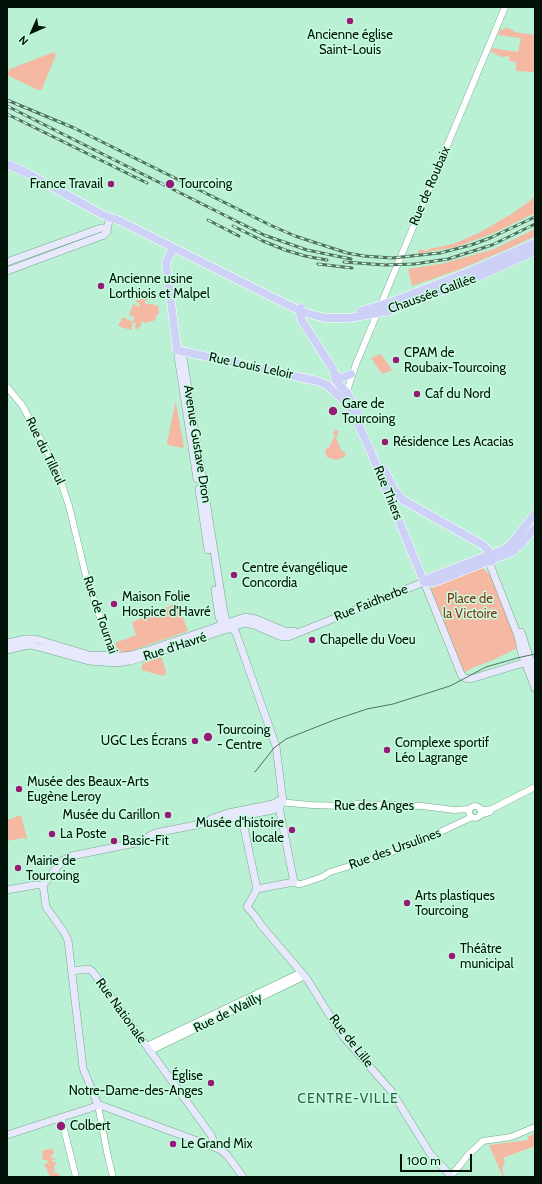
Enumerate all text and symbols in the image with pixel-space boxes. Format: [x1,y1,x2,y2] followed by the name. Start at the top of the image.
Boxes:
[12,12,52,52] north arrow
[345,16,355,26] marker: Ancienne église Saint-Louis
[307,27,393,58] place label: Ancienne église Saint-Louis
[16,33,31,48] text: N
[406,144,454,228] street label: Rue de Roubaix
[30,176,103,192] place label: France Travail
[179,176,232,192] place label: Tourcoing
[164,178,176,190] marker: Tourcoing
[106,179,116,189] marker: France Travail
[109,271,210,302] place label: Ancienne usine Lorthiois et Malpel
[386,271,478,317] street label: Chaussée Galilée
[96,281,106,291] marker: Ancienne usine Lorthiois et Malpel
[404,345,506,376] place label: CPAM de Roubaix-Tourcoing
[208,349,294,383] street label: Rue Louis Leloir
[391,355,401,365] marker: CPAM de Roubaix-Tourcoing
[180,384,214,504] street label: Avenue Gustave Dron
[425,386,491,402] place label: Caf du Nord
[412,389,422,399] marker: Caf du Nord
[342,396,395,427] place label: Gare de Tourcoing
[327,405,339,417] marker: Gare de Tourcoing
[22,415,68,487] street label: Rue du Tilleul
[393,434,514,450] place label: Résidence Les Acacias
[380,437,390,447] marker: Résidence Les Acacias
[370,464,406,522] street label: Rue Thiers
[242,560,348,591] place label: Centre évangélique Concordia
[229,570,239,580] marker: Centre évangélique Concordia
[79,574,121,656] street label: Rue de Tournai
[332,581,410,625] street label: Rue Faidherbe
[122,589,211,620] place label: Maison Folie Hospice d’Havré
[443,591,497,622] park label: Place de la Victoire
[109,599,119,609] marker: Maison Folie Hospice d’Havré
[141,629,209,665] street label: Rue d'Havré
[320,632,416,648] place label: Chapelle du Voeu
[307,635,317,645] marker: Chapelle du Voeu
[217,722,270,753] place label: Tourcoing - Centre
[202,731,214,743] marker: Tourcoing - Centre
[101,733,187,749] place label: UGC Les Écrans
[395,735,489,766] place label: Complexe sportif Léo Lagrange
[190,736,200,746] marker: UGC Les Écrans
[382,745,392,755] marker: Complexe sportif Léo Lagrange
[27,774,149,805] place label: Musée des Beaux-Arts Eugène Leroy
[14,784,24,794] marker: Musée des Beaux-Arts Eugène Leroy
[334,798,414,814] street label: Rue des Anges
[63,807,160,823] place label: Musée du Carillon
[163,810,173,820] marker: Musée du Carillon
[196,815,284,846] place label: Musée d'histoire locale
[287,825,297,835] marker: Musée d'histoire locale
[347,825,443,873] street label: Rue des Ursulines
[60,826,106,842] place label: La Poste
[47,829,57,839] marker: La Poste
[122,833,169,849] place label: Basic-Fit
[109,836,119,846] marker: Basic-Fit
[26,853,79,884] place label: Mairie de Tourcoing
[13,863,23,873] marker: Mairie de Tourcoing
[415,888,495,919] place label: Arts plastiques Tourcoing
[402,898,412,908] marker: Arts plastiques Tourcoing
[460,941,513,972] place label: Théâtre municipal
[447,951,457,961] marker: Théâtre municipal
[92,975,150,1047] street label: Rue Nationale
[191,990,265,1036] street label: Rue de Wailly
[326,1011,376,1071] street label: Rue de Lille
[69,1068,203,1099] place label: Église Notre-Dame-des-Anges
[206,1078,216,1088] marker: Église Notre-Dame-des-Anges
[297,1091,399,1107] district label: CENTRE-VILLE
[70,1118,110,1134] place label: Colbert
[55,1120,67,1132] marker: Colbert
[181,1136,253,1152] place label: Le Grand Mix
[168,1139,178,1149] marker: Le Grand Mix
[402,1146,474,1172] scale bar
[407,1153,441,1168] text: 100 m

